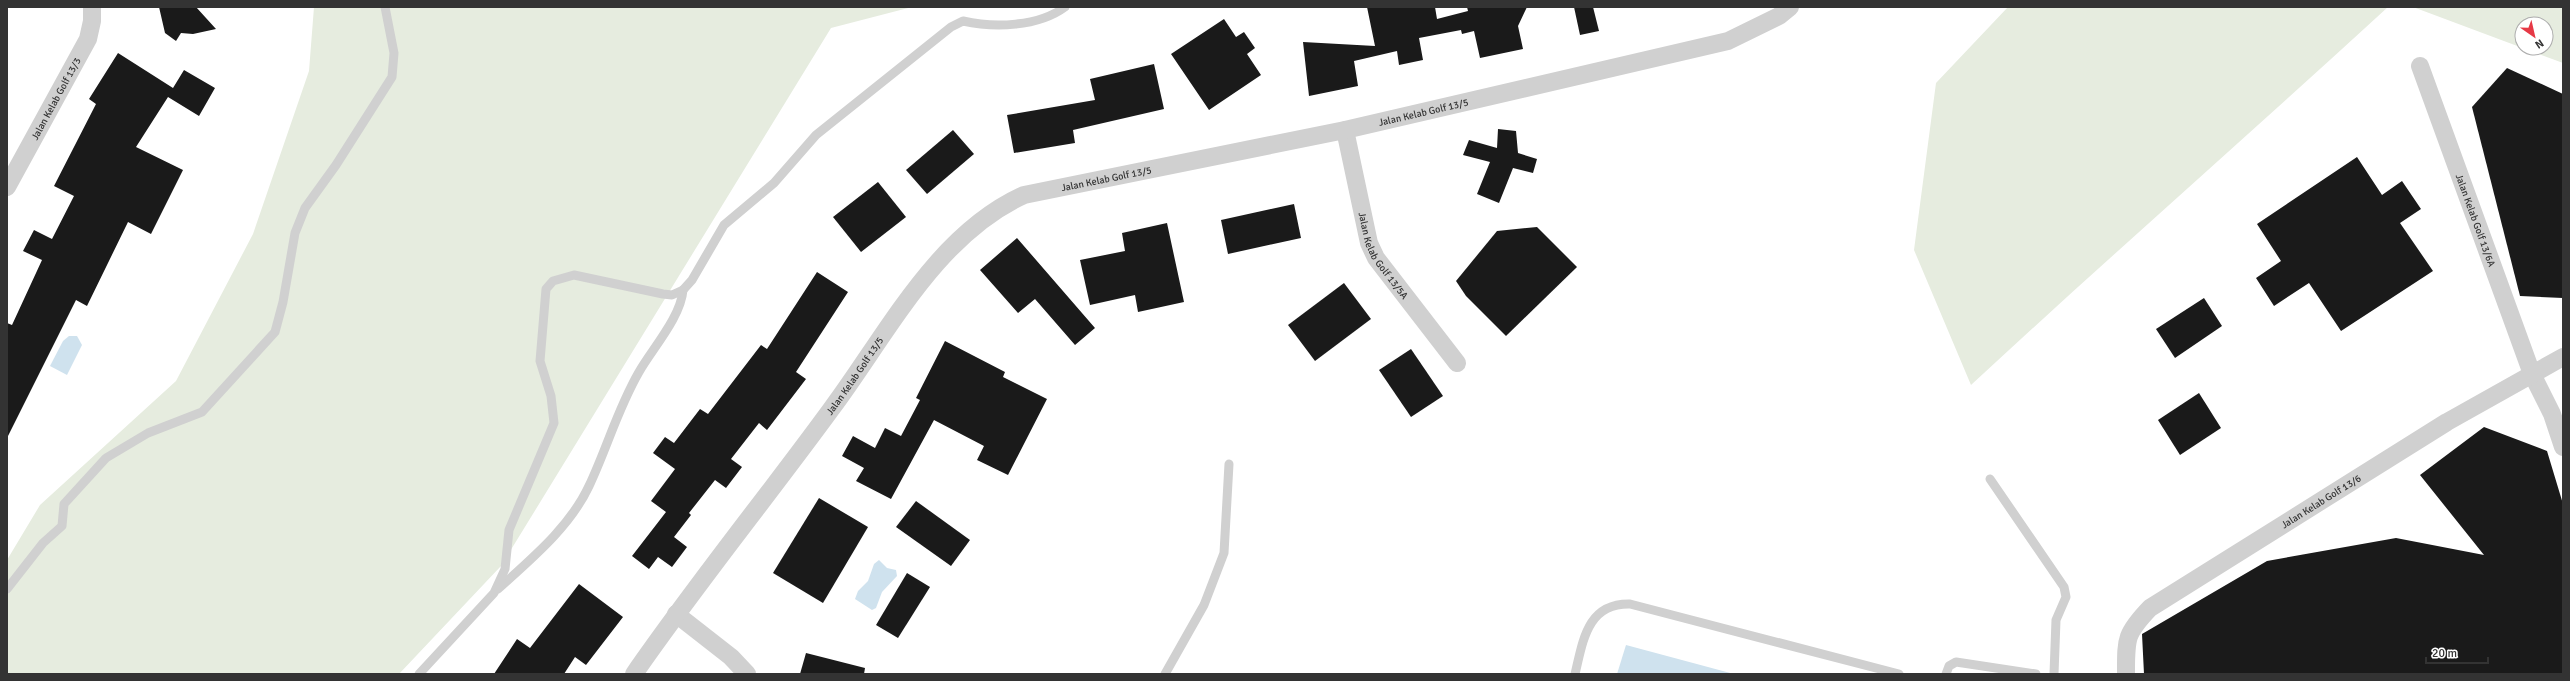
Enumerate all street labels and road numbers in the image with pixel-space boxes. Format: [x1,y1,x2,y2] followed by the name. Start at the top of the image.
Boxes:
[29,56,84,142] street label: Jalan Kelab Golf 13/3
[1377,97,1470,129] street label: Jalan Kelab Golf 13/5
[1060,164,1153,194] street label: Jalan Kelab Golf 13/5
[2453,172,2497,269] street label: Jalan Kelab Golf 13/6A
[1356,211,1410,302] street label: Jalan Kelab Golf 13/5A
[824,335,886,417] street label: Jalan Kelab Golf 13/5
[2279,472,2363,531] street label: Jalan Kelab Golf 13/6

